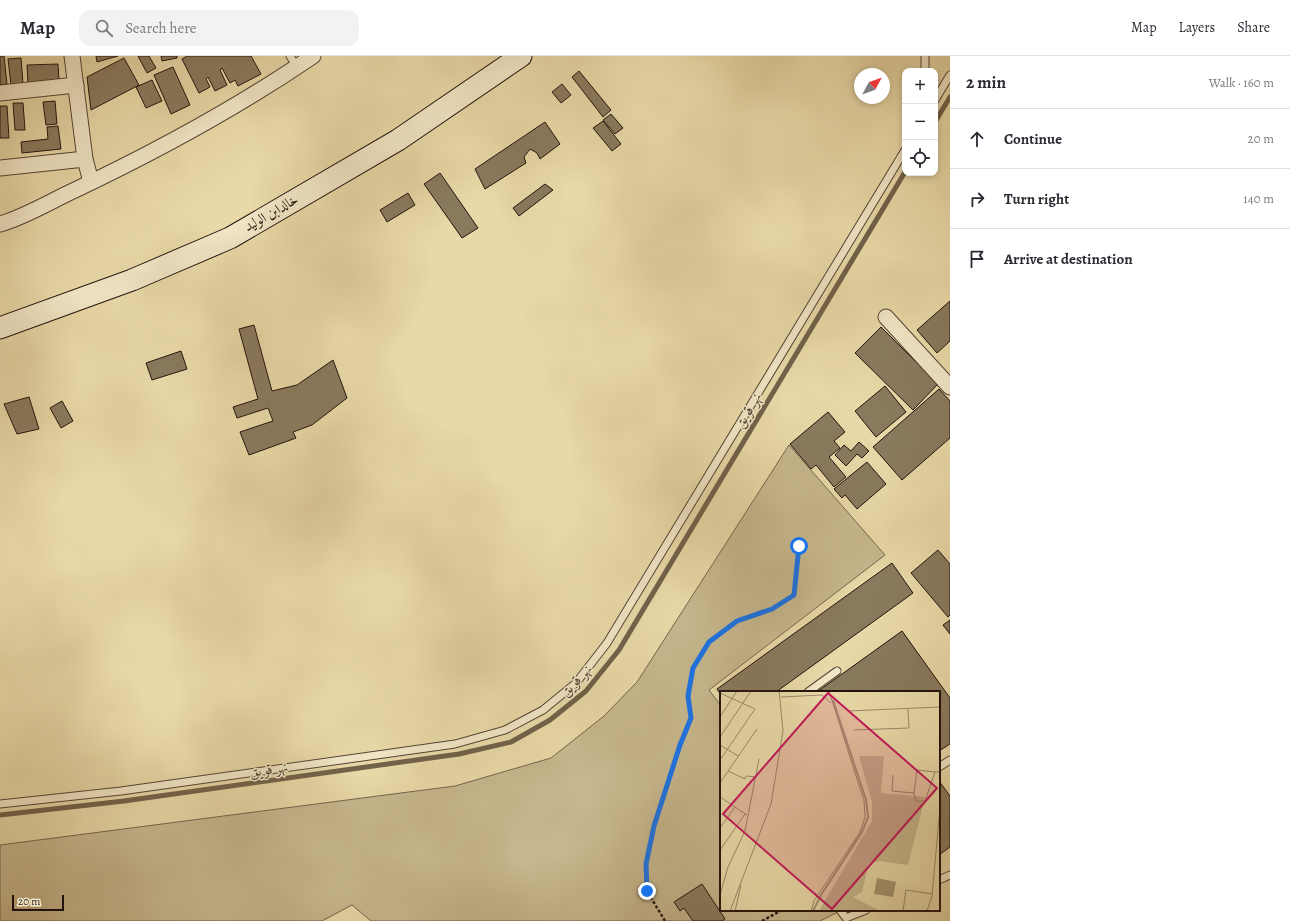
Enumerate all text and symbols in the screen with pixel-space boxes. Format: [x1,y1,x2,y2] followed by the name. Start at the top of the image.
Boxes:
[79,10,359,46] search box
[20,15,55,41] text: Map
[93,17,115,39] icon: search
[125,18,197,38] text: Search here
[1131,18,1157,37] text: Map
[1179,18,1215,37] text: Layers
[1237,18,1270,37] text: Share
[854,68,890,104] north arrow
[902,68,938,176] map controls
[902,68,938,104] button: +
[966,71,1006,94] text: 2 min
[1209,74,1274,91] text: Walk · 160 m
[902,104,938,140] button: −
[966,128,988,150] icon: ahead
[1004,129,1062,149] text: Continue
[1248,130,1274,147] text: 20 m
[902,140,938,176] button: locate
[966,188,988,210] icon: right
[1004,189,1069,209] text: Turn right
[240,190,302,236] street label: خالدابن الوليد
[1243,190,1274,207] text: 140 m
[966,248,988,270] icon: arrive
[1004,249,1133,269] text: Arrive at destination
[729,388,767,432] water label: نهر قويق
[790,537,808,555] route start
[555,659,597,701] water label: نهر قويق
[720,691,940,911] inset map
[248,756,290,782] water label: نهر قويق
[638,882,656,900] route end
[12,893,64,912] scale bar
[18,894,40,909] text: 20 m

